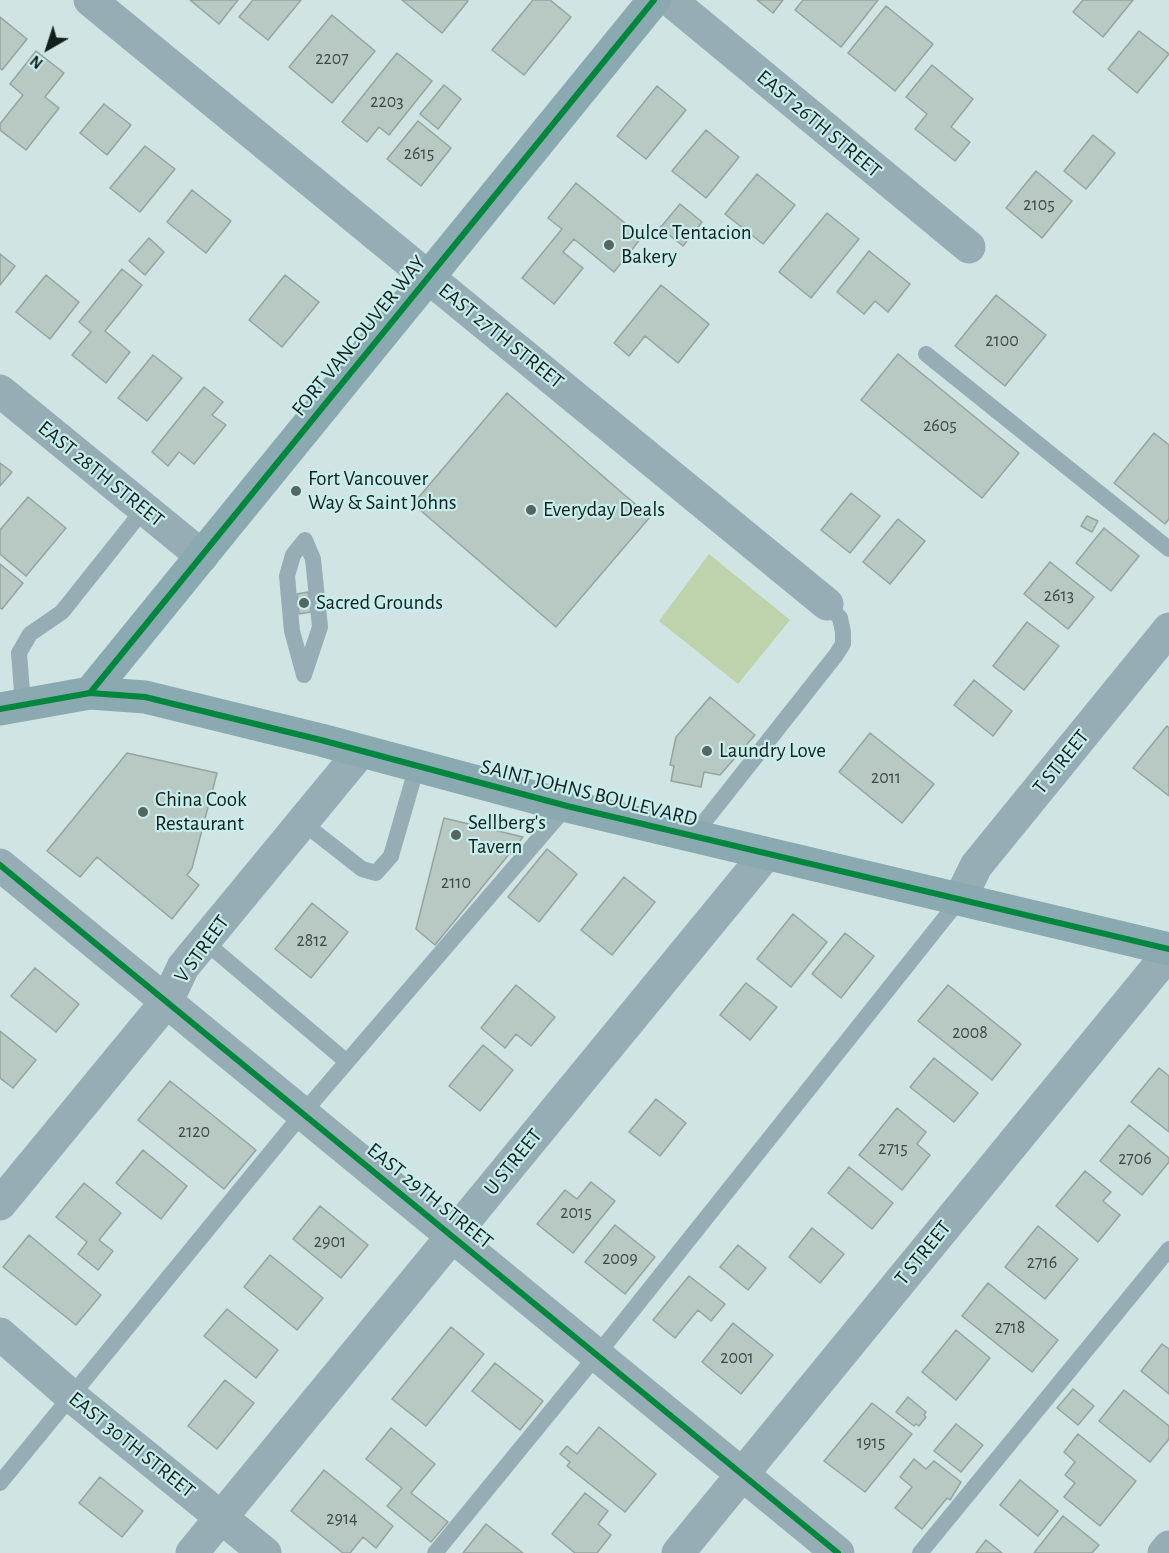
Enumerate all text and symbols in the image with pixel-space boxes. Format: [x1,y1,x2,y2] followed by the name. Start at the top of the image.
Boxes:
[18,18,78,78] north arrow
[315,48,349,70] house number: 2207
[27,52,46,72] text: N
[751,64,887,184] street label: EAST 26TH STREET
[370,91,404,113] house number: 2203
[404,143,434,165] house number: 2615
[1023,194,1055,216] house number: 2105
[621,220,752,270] place label: Dulce Tentacion Bakery
[602,238,616,252] marker: Dulce Tentacion Bakery
[286,251,432,421] street label: FORT VANCOUVER WAY
[433,278,569,394] street label: EAST 27TH STREET
[985,330,1019,352] house number: 2100
[33,415,169,533] street label: EAST 28TH STREET
[923,415,957,437] house number: 2605
[308,466,457,516] place label: Fort Vancouver Way & Saint Johns
[289,484,303,498] marker: Fort Vancouver Way & Saint Johns
[543,497,665,523] place label: Everyday Deals
[524,503,538,517] marker: Everyday Deals
[1044,585,1074,607] house number: 2613
[316,590,443,616] place label: Sacred Grounds
[297,596,311,610] marker: Sacred Grounds
[1027,725,1095,799] street label: T STREET
[719,738,826,764] place label: Laundry Love
[700,744,714,758] marker: Laundry Love
[478,754,700,832] street label: SAINT JOHNS BOULEVARD
[871,767,901,789] house number: 2011
[155,787,247,837] place label: China Cook Restaurant
[136,805,150,819] marker: China Cook Restaurant
[468,810,546,860] place label: Sellberg's Tavern
[449,828,463,842] marker: Sellberg's Tavern
[441,872,471,894] house number: 2110
[169,910,235,988] street label: V STREET
[296,930,328,952] house number: 2812
[952,1022,988,1044] house number: 2008
[178,1121,210,1143] house number: 2120
[478,1124,548,1200] street label: U STREET
[362,1137,498,1255] street label: EAST 29TH STREET
[878,1138,908,1160] house number: 2715
[1118,1148,1152,1170] house number: 2706
[560,1202,592,1224] house number: 2015
[889,1216,957,1290] street label: T STREET
[314,1231,346,1253] house number: 2901
[602,1248,638,1270] house number: 2009
[1027,1252,1057,1274] house number: 2716
[995,1317,1025,1339] house number: 2718
[720,1347,754,1369] house number: 2001
[64,1386,200,1504] street label: EAST 30TH STREET
[857,1432,885,1454] house number: 1915
[326,1508,358,1530] house number: 2914

